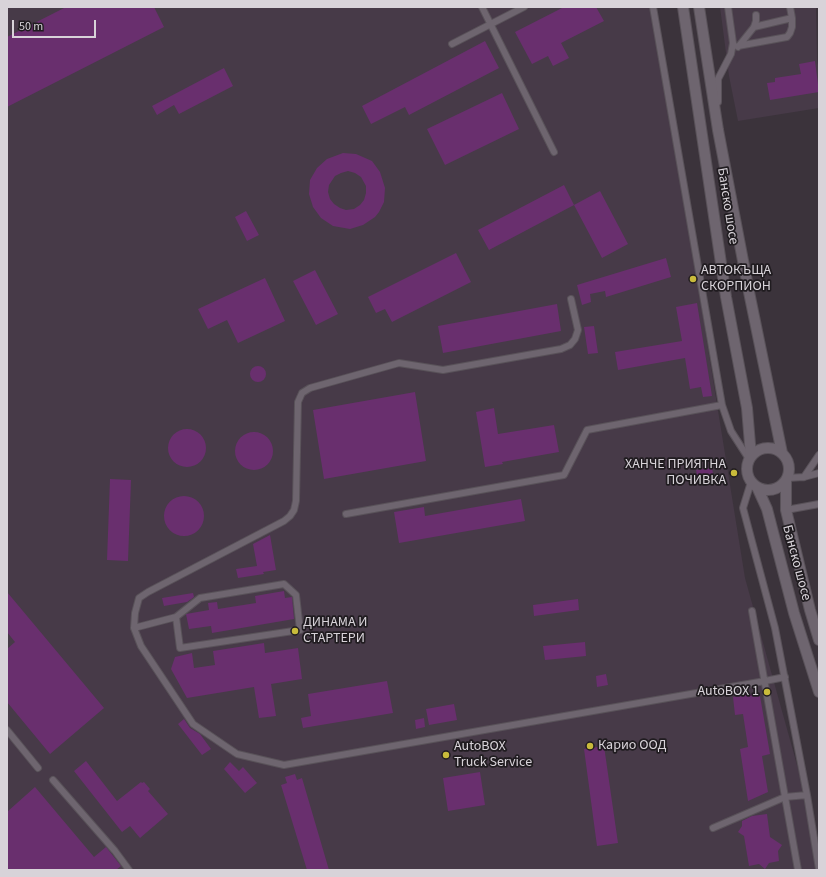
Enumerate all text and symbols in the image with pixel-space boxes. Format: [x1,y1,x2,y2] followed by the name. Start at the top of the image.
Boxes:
[14,12,98,38] scale bar
[19,18,43,35] text: 50 m
[713,166,741,246] street label: Банско шосе
[701,263,771,296] place label: АВТОКЪЩА СКОРПИОН
[688,274,698,284] marker: АВТОКЪЩА СКОРПИОН
[625,457,726,490] place label: ХАНЧЕ ПРИЯТНА ПОЧИВКА
[729,468,739,478] marker: ХАНЧЕ ПРИЯТНА ПОЧИВКА
[778,523,814,603] street label: Банско шосе
[303,615,368,648] place label: ДИНАМА И СТАРТЕРИ
[290,626,300,636] marker: ДИНАМА И СТАРТЕРИ
[698,684,759,700] place label: AutoBOX 1
[762,687,772,697] marker: AutoBOX 1
[598,738,666,754] place label: Карио ООД
[454,739,532,772] place label: AutoBOX Truck Service
[585,741,595,751] marker: Карио ООД
[441,750,451,760] marker: AutoBOX Truck Service

